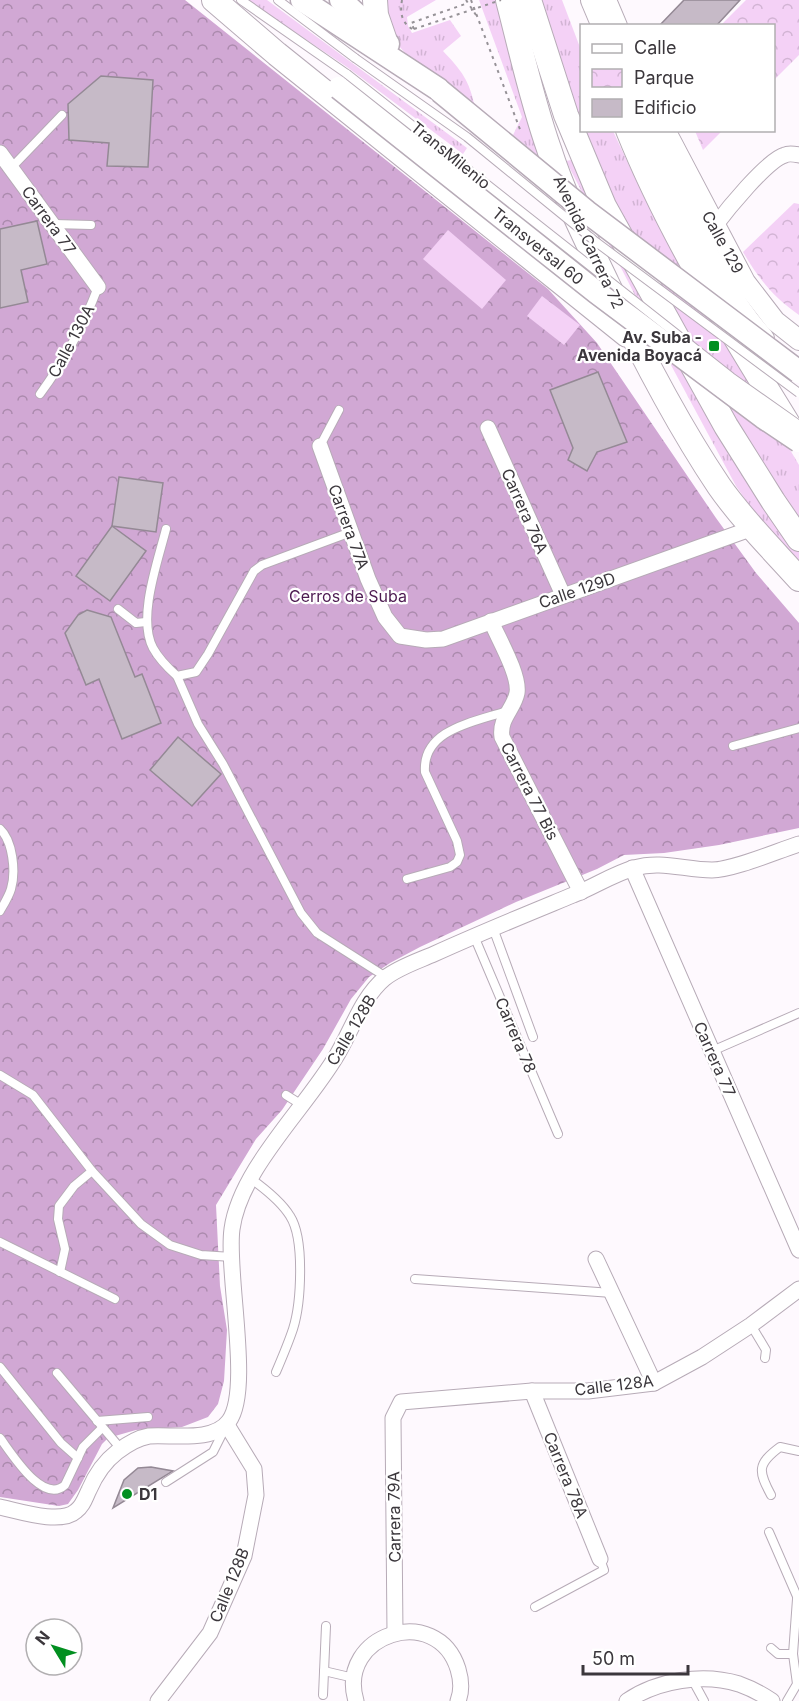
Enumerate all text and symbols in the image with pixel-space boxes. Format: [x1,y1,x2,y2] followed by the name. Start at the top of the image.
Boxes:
[580,24,775,132] legend
[634,37,676,58] text: Calle
[634,67,694,88] text: Parque
[634,97,697,118] text: Edificio
[407,117,495,193] street label: TransMilenio
[549,172,629,312] street label: Avenida Carrera 72
[17,182,81,258] street label: Carrera 77
[488,203,588,289] street label: Transversal 60
[698,207,748,277] street label: Calle 129
[43,301,99,381] street label: Calle 130A
[577,327,702,365] place label: Av. Suba - Avenida Boyacá
[707,339,721,353] marker: Av. Suba - Avenida Boyacá
[497,465,553,557] street label: Carrera 76A
[324,482,374,572] street label: Carrera 77A
[536,568,618,612] street label: Calle 129D
[289,586,407,606] park label: Cerros de Suba
[497,739,563,843] street label: Carrera 77 Bis
[322,991,380,1069] street label: Calle 128B
[491,994,541,1076] street label: Carrera 78
[690,1018,740,1100] street label: Carrera 77
[573,1370,655,1400] street label: Calle 128A
[540,1429,592,1521] street label: Carrera 78A
[383,1471,405,1563] street label: Carrera 79A
[139,1484,157,1504] place label: D1
[120,1487,134,1501] marker: D1
[205,1545,253,1625] street label: Calle 128B
[24,1617,84,1677] north arrow
[31,1627,54,1649] text: N
[583,1638,688,1676] scale bar
[592,1648,635,1669] text: 50 m

